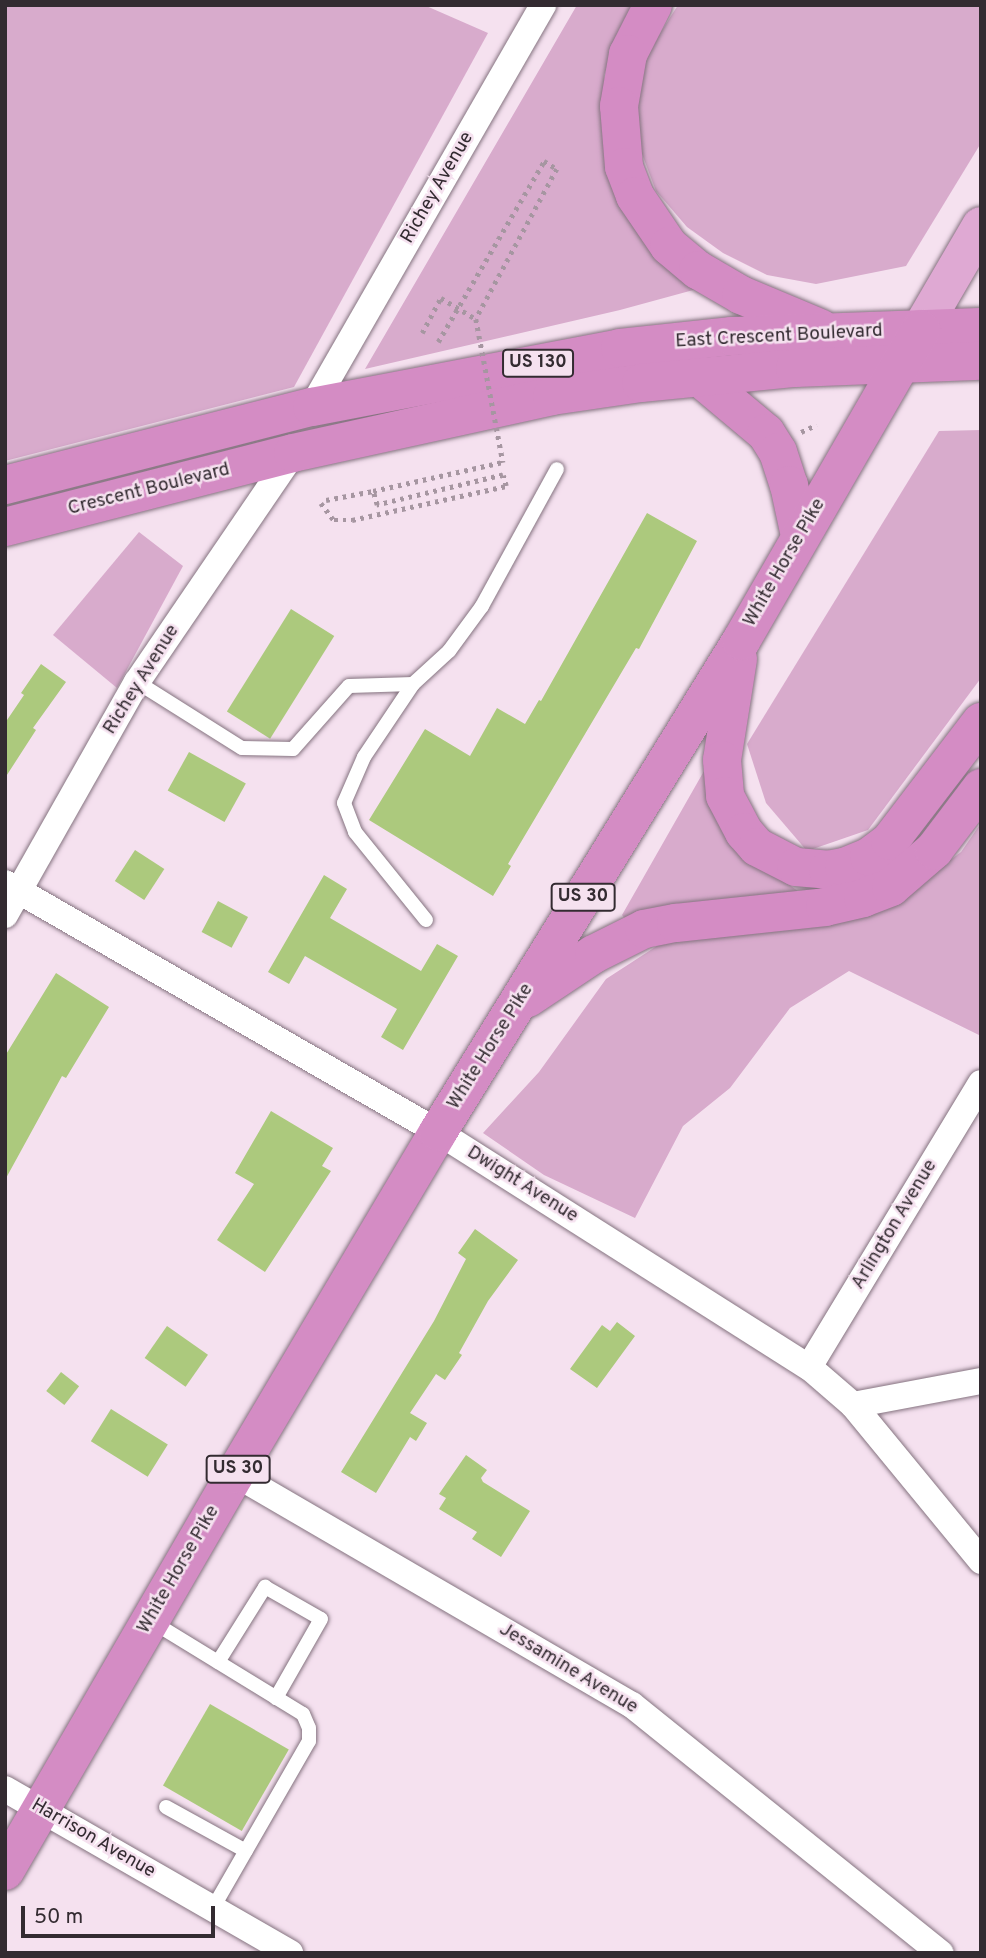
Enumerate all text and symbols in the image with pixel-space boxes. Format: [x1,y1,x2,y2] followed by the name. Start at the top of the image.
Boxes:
[397,128,479,248] street label: Richey Avenue
[675,320,883,354] street label: East Crescent Boulevard
[501,348,575,377] road number: US 130
[66,459,232,521] street label: Crescent Boulevard
[739,495,831,631] street label: White Horse Pike
[99,621,185,739] street label: Richey Avenue
[550,882,616,912] road number: US 30
[443,980,539,1114] street label: White Horse Pike
[462,1142,582,1228] street label: Dwight Avenue
[847,1156,943,1294] street label: Arlington Avenue
[205,1454,271,1484] road number: US 30
[133,1502,225,1638] street label: White Horse Pike
[494,1618,642,1720] street label: Jessamine Avenue
[27,1794,159,1884] street label: Harrison Avenue
[24,1892,219,1936] scale bar
[34,1904,83,1931] text: 50 m

